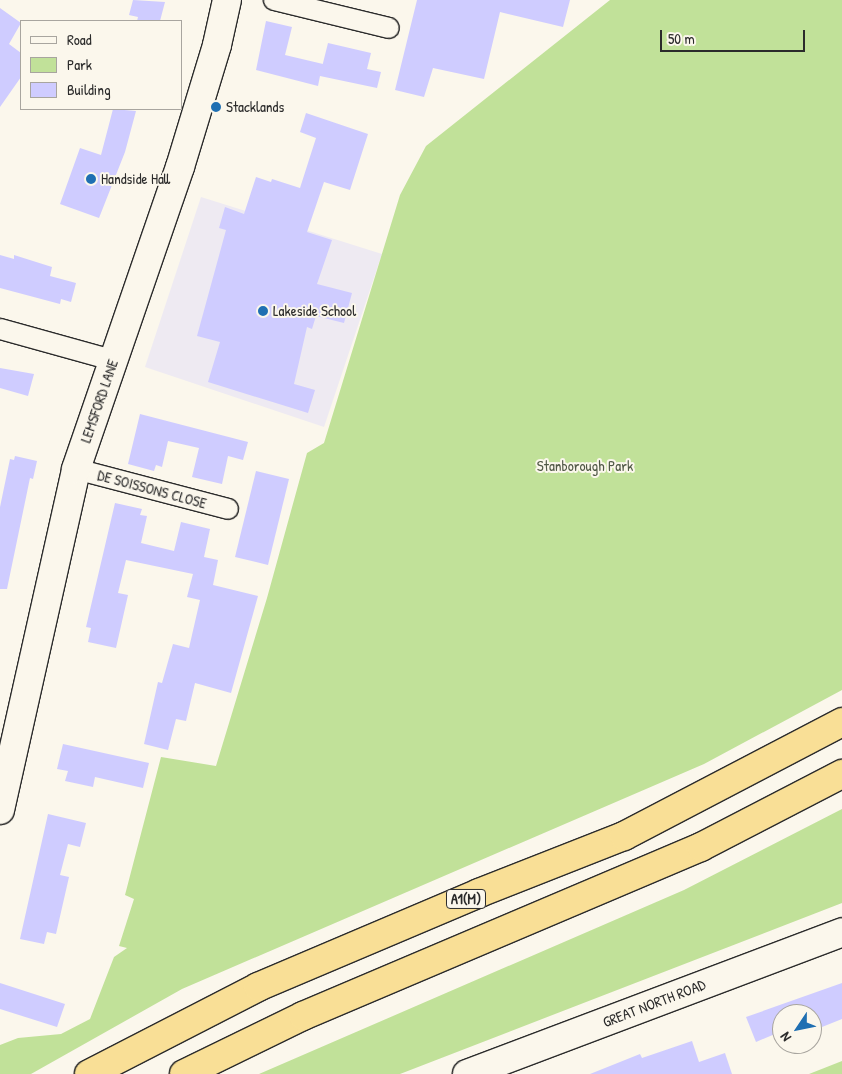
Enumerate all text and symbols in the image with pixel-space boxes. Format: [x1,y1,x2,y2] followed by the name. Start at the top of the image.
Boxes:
[20,20,182,110] legend
[662,20,807,52] scale bar
[668,28,695,49] text: 50 m
[67,29,92,50] text: Road
[67,54,92,75] text: Park
[67,79,111,100] text: Building
[226,98,284,116] place label: Stacklands
[210,101,222,113] marker: Stacklands
[101,170,170,188] place label: Handside Hall
[85,173,97,185] marker: Handside Hall
[273,302,356,320] place label: Lakeside School
[257,305,269,317] marker: Lakeside School
[76,357,122,445] street label: LEMSFORD LANE
[537,457,633,475] park label: Stanborough Park
[96,466,208,512] street label: DE SOISSONS CLOSE
[445,888,487,911] road number: A1(M)
[600,975,708,1031] street label: GREAT NORTH ROAD
[772,1004,822,1054] north arrow
[775,1029,795,1046] text: N

